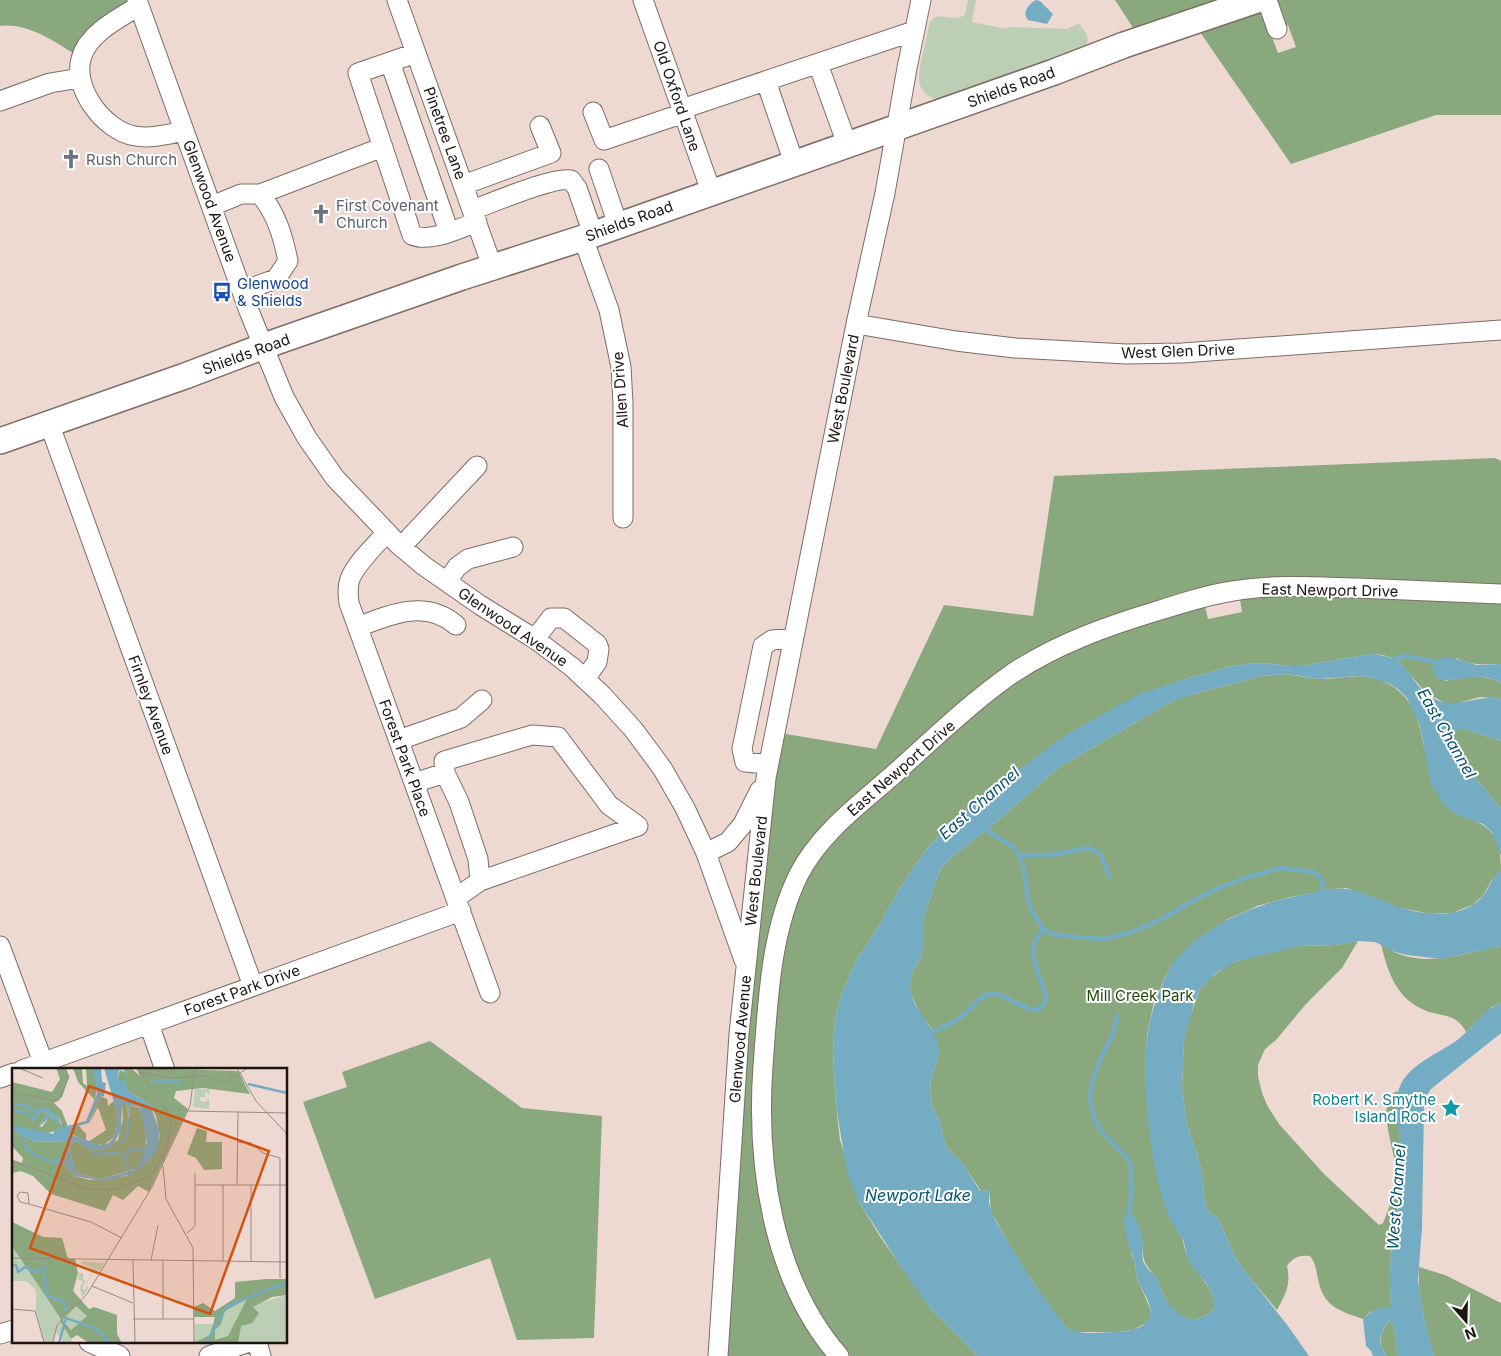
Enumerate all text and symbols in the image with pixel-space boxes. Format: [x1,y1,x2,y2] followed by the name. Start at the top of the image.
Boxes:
[649,38,705,154] street label: Old Oxford Lane
[965,62,1057,112] street label: Shields Road
[419,84,471,182] street label: Pinetree Lane
[179,137,241,265] street label: Glenwood Avenue
[60,148,82,170] church icon: Rush Church
[86,150,177,169] place label: Rush Church
[336,196,439,232] place label: First Covenant Church
[583,196,675,246] street label: Shields Road
[310,203,332,225] church icon: First Covenant Church
[237,274,309,310] place label: Glenwood & Shields
[211,281,233,303] bus stop icon: Glenwood & Shields
[200,329,292,379] street label: Shields Road
[823,333,863,445] street label: West Boulevard
[1121,340,1235,362] street label: West Glen Drive
[608,351,632,429] street label: Allen Drive
[1261,579,1399,601] street label: East Newport Drive
[454,583,572,671] street label: Glenwood Avenue
[124,653,178,757] street label: Firnley Avenue
[1413,684,1481,782] water label: East Channel
[375,697,435,819] street label: Forest Park Place
[843,716,959,820] street label: East Newport Drive
[934,762,1024,844] water label: East Channel
[741,815,771,927] street label: West Boulevard
[181,960,303,1020] street label: Forest Park Drive
[725,974,755,1104] street label: Glenwood Avenue
[1086,986,1194,1005] park label: Mill Creek Park
[12,1068,288,1344] inset map
[1312,1090,1437,1126] place label: Robert K. Smythe Island Rock
[1440,1097,1462,1119] place icon: Robert K. Smythe Island Rock
[1382,1144,1410,1250] water label: West Channel
[865,1185,971,1205] water label: Newport Lake
[1441,1296,1491,1346] north arrow
[1463,1324,1479,1343] text: N

